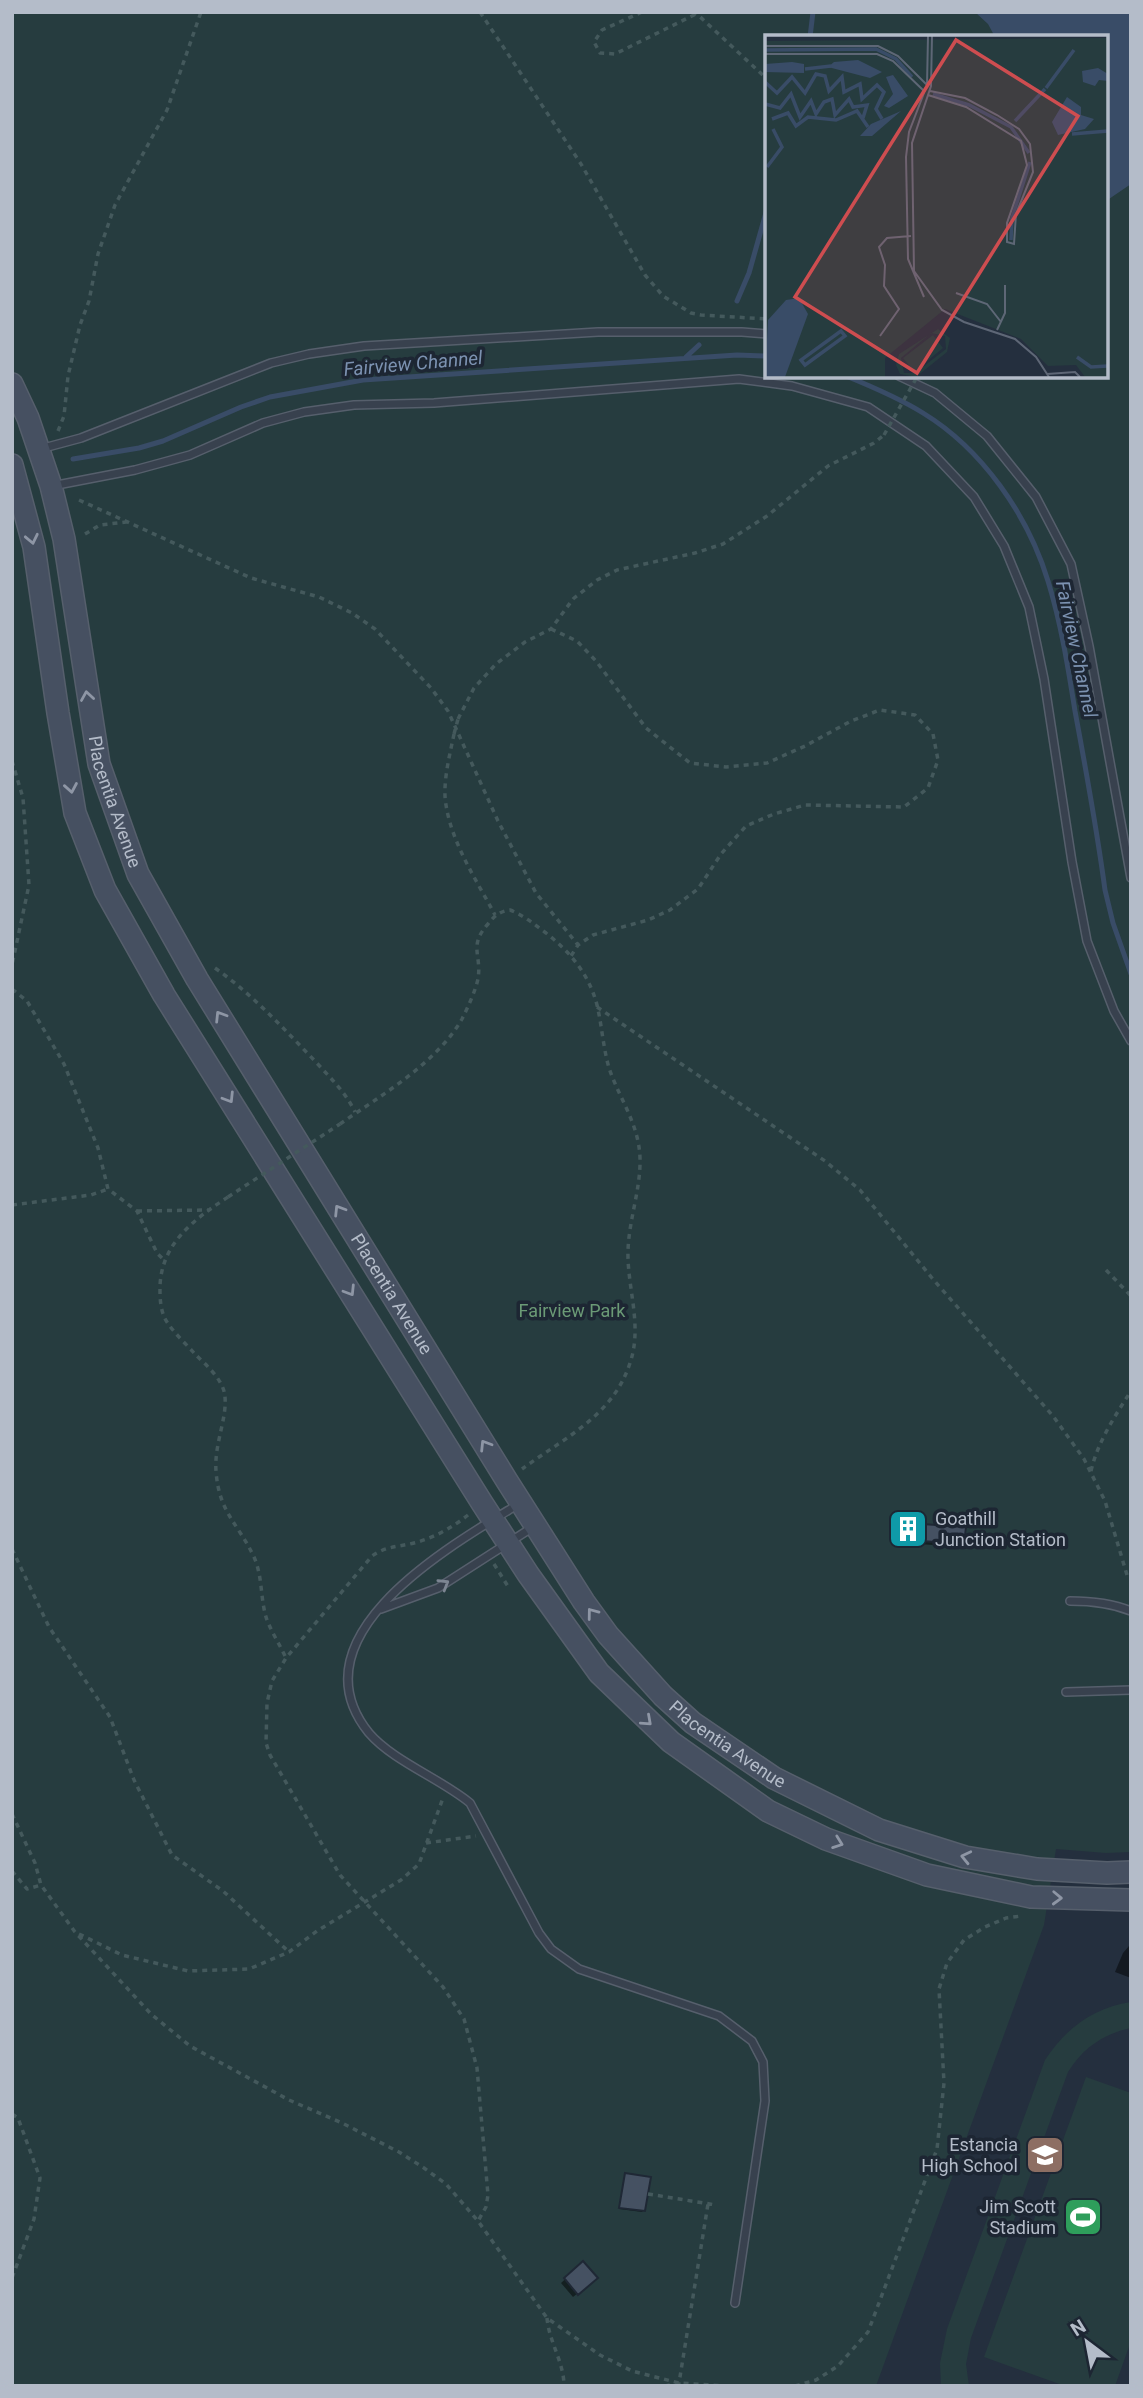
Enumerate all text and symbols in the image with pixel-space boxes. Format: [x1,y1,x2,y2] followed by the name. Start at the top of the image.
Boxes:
[765,35,1108,378] inset map
[343,346,484,381] water label: Fairview Channel
[24,533,38,545] one-way arrow
[1051,579,1102,720] water label: Fairview Channel
[80,690,95,702] one-way arrow
[85,734,146,870] street label: Placentia Avenue
[63,782,78,794] one-way arrow
[215,1011,228,1024] one-way arrow
[220,1091,233,1104] one-way arrow
[335,1204,348,1217] one-way arrow
[347,1230,437,1358] street label: Placentia Avenue
[341,1283,354,1296] one-way arrow
[519,1300,626,1321] park label: Fairview Park
[480,1439,493,1452] one-way arrow
[887,1508,929,1550] building icon: Goathill Junction Station
[935,1508,1066,1550] place label: Goathill Junction Station
[437,1579,450,1592] one-way arrow
[588,1608,600,1621] one-way arrow
[665,1696,789,1792] street label: Placentia Avenue
[639,1712,652,1725] one-way arrow
[831,1835,843,1849] one-way arrow
[960,1851,972,1865] one-way arrow
[1052,1891,1063,1906] one-way arrow
[921,2134,1018,2176] place label: Estancia High School
[1024,2134,1066,2176] school or university icon: Estancia High School
[979,2196,1056,2238] place label: Jim Scott Stadium
[1062,2196,1104,2238] sports icon: Jim Scott Stadium
[1052,2307,1122,2377] north arrow
[1066,2315,1090,2341] text: N

